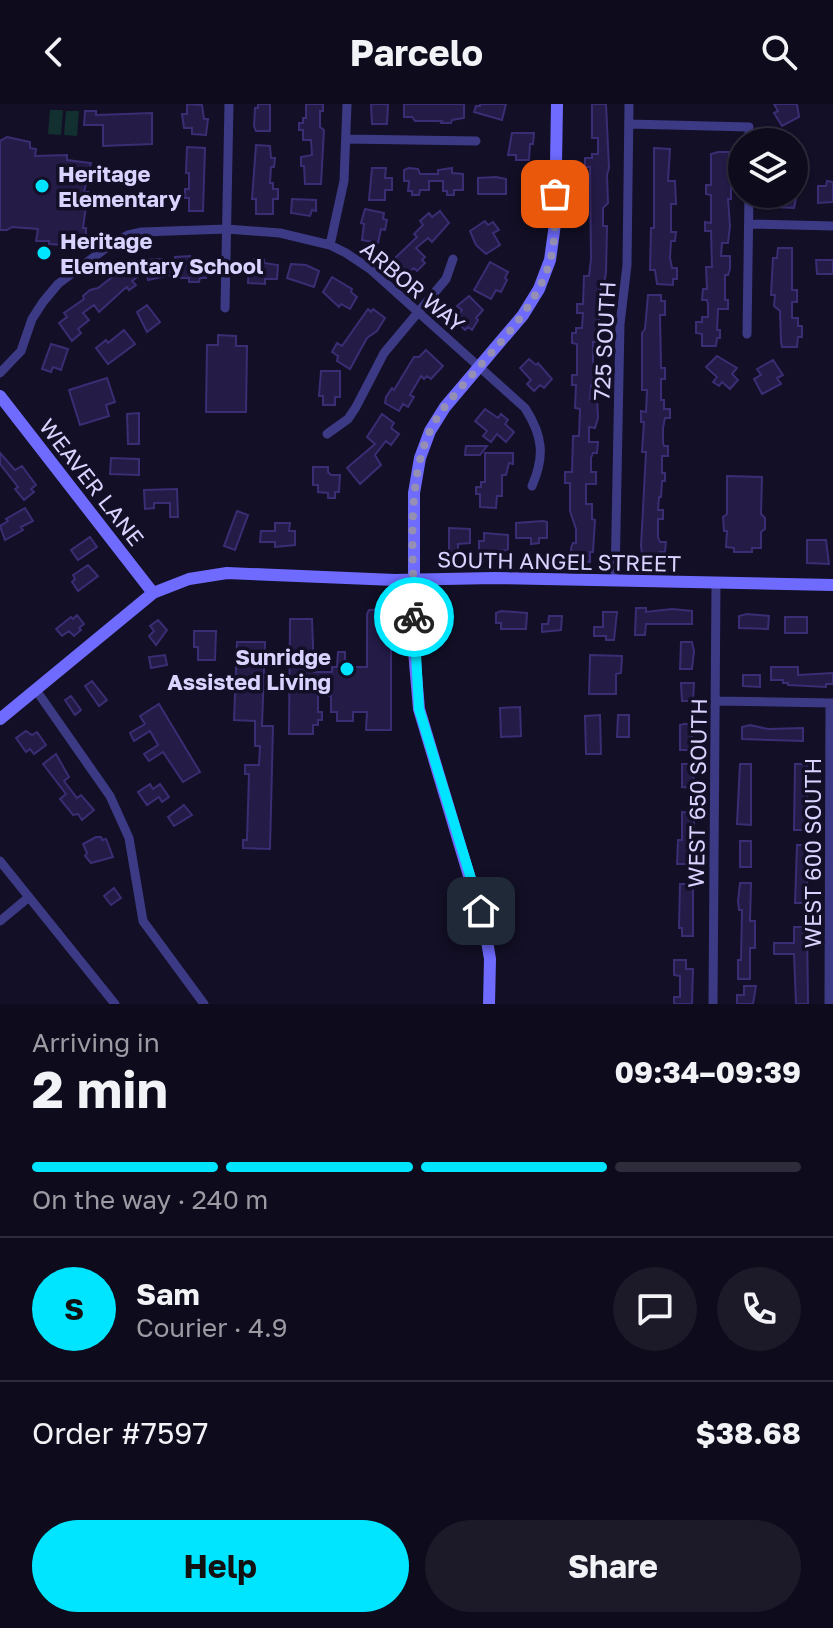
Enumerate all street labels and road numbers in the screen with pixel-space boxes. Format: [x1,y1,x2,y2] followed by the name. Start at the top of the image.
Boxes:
[355,235,471,337] street label: ARBOR WAY
[587,281,621,401] street label: 725 SOUTH
[34,413,150,551] street label: WEAVER LANE
[437,545,682,577] street label: SOUTH ANGEL STREET
[682,698,712,888] street label: WEST 650 SOUTH
[799,758,826,948] street label: WEST 600 SOUTH

